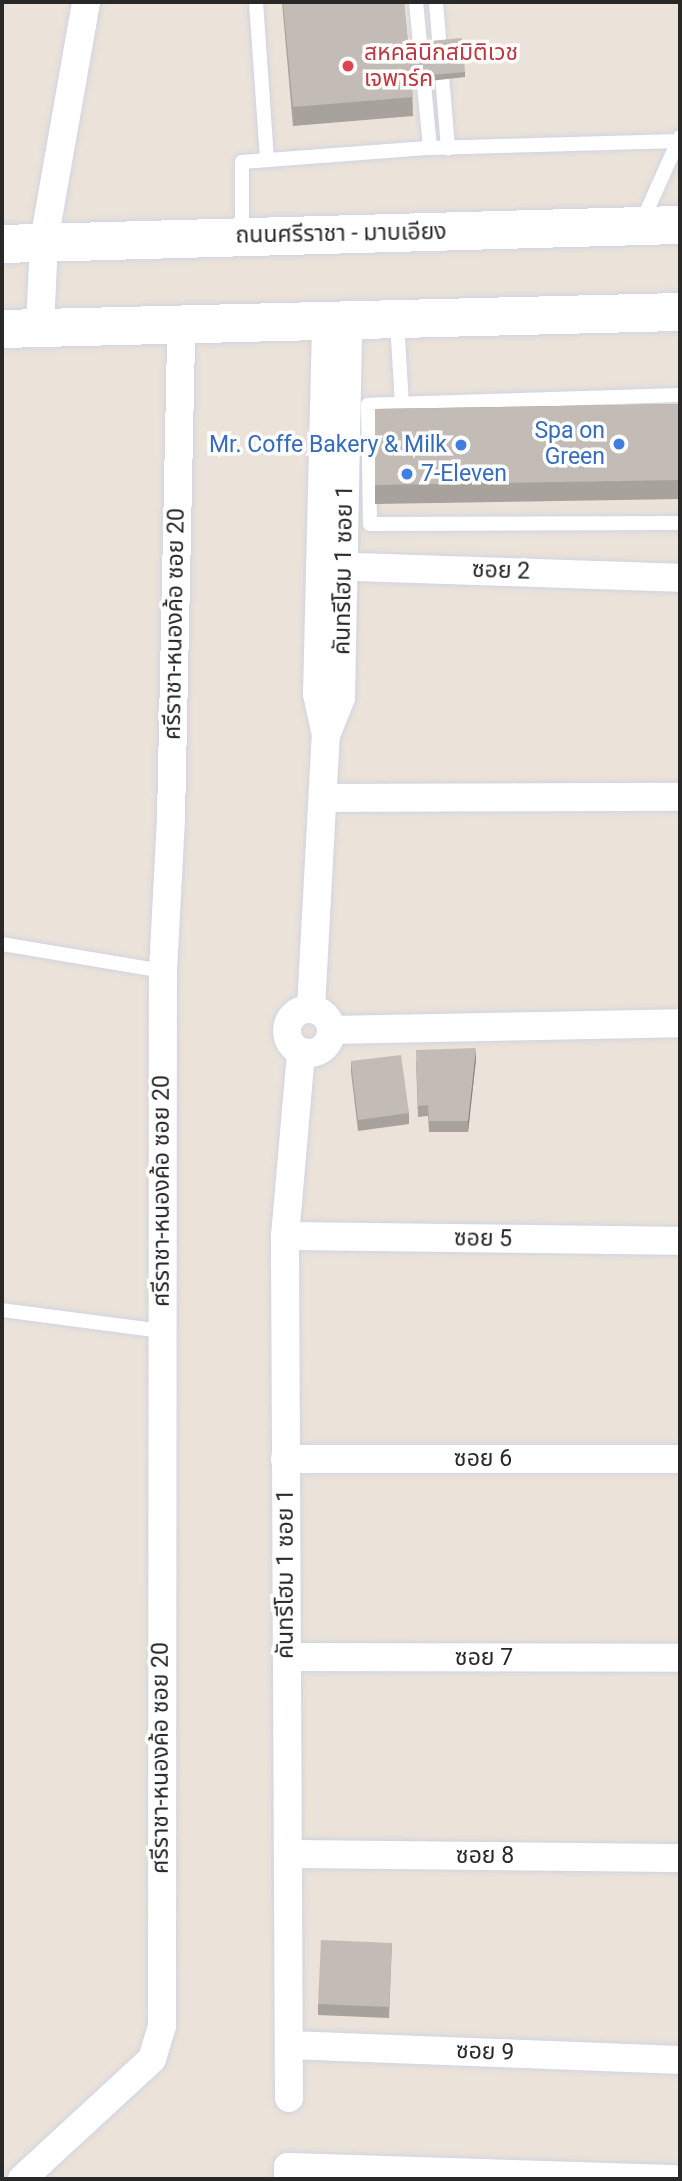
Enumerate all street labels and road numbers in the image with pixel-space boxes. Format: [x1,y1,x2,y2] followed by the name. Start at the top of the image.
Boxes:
[235,218,447,250] street label: ถนนศรีราชา - มาบเอียง
[329,485,359,655] street label: คันทรีโฮม 1 ซอย 1
[159,508,191,740] street label: ศรีราชา-หนองค้อ ซอย 20
[471,556,531,586] street label: ซอย 2
[148,1075,176,1307] street label: ศรีราชา-หนองค้อ ซอย 20
[454,1225,512,1253] street label: ซอย 5
[454,1445,512,1473] street label: ซอย 6
[272,1489,300,1659] street label: คันทรีโฮม 1 ซอย 1
[147,1642,175,1874] street label: ศรีราชา-หนองค้อ ซอย 20
[455,1644,513,1672] street label: ซอย 7
[456,1842,514,1870] street label: ซอย 8
[455,2037,515,2067] street label: ซอย 9

